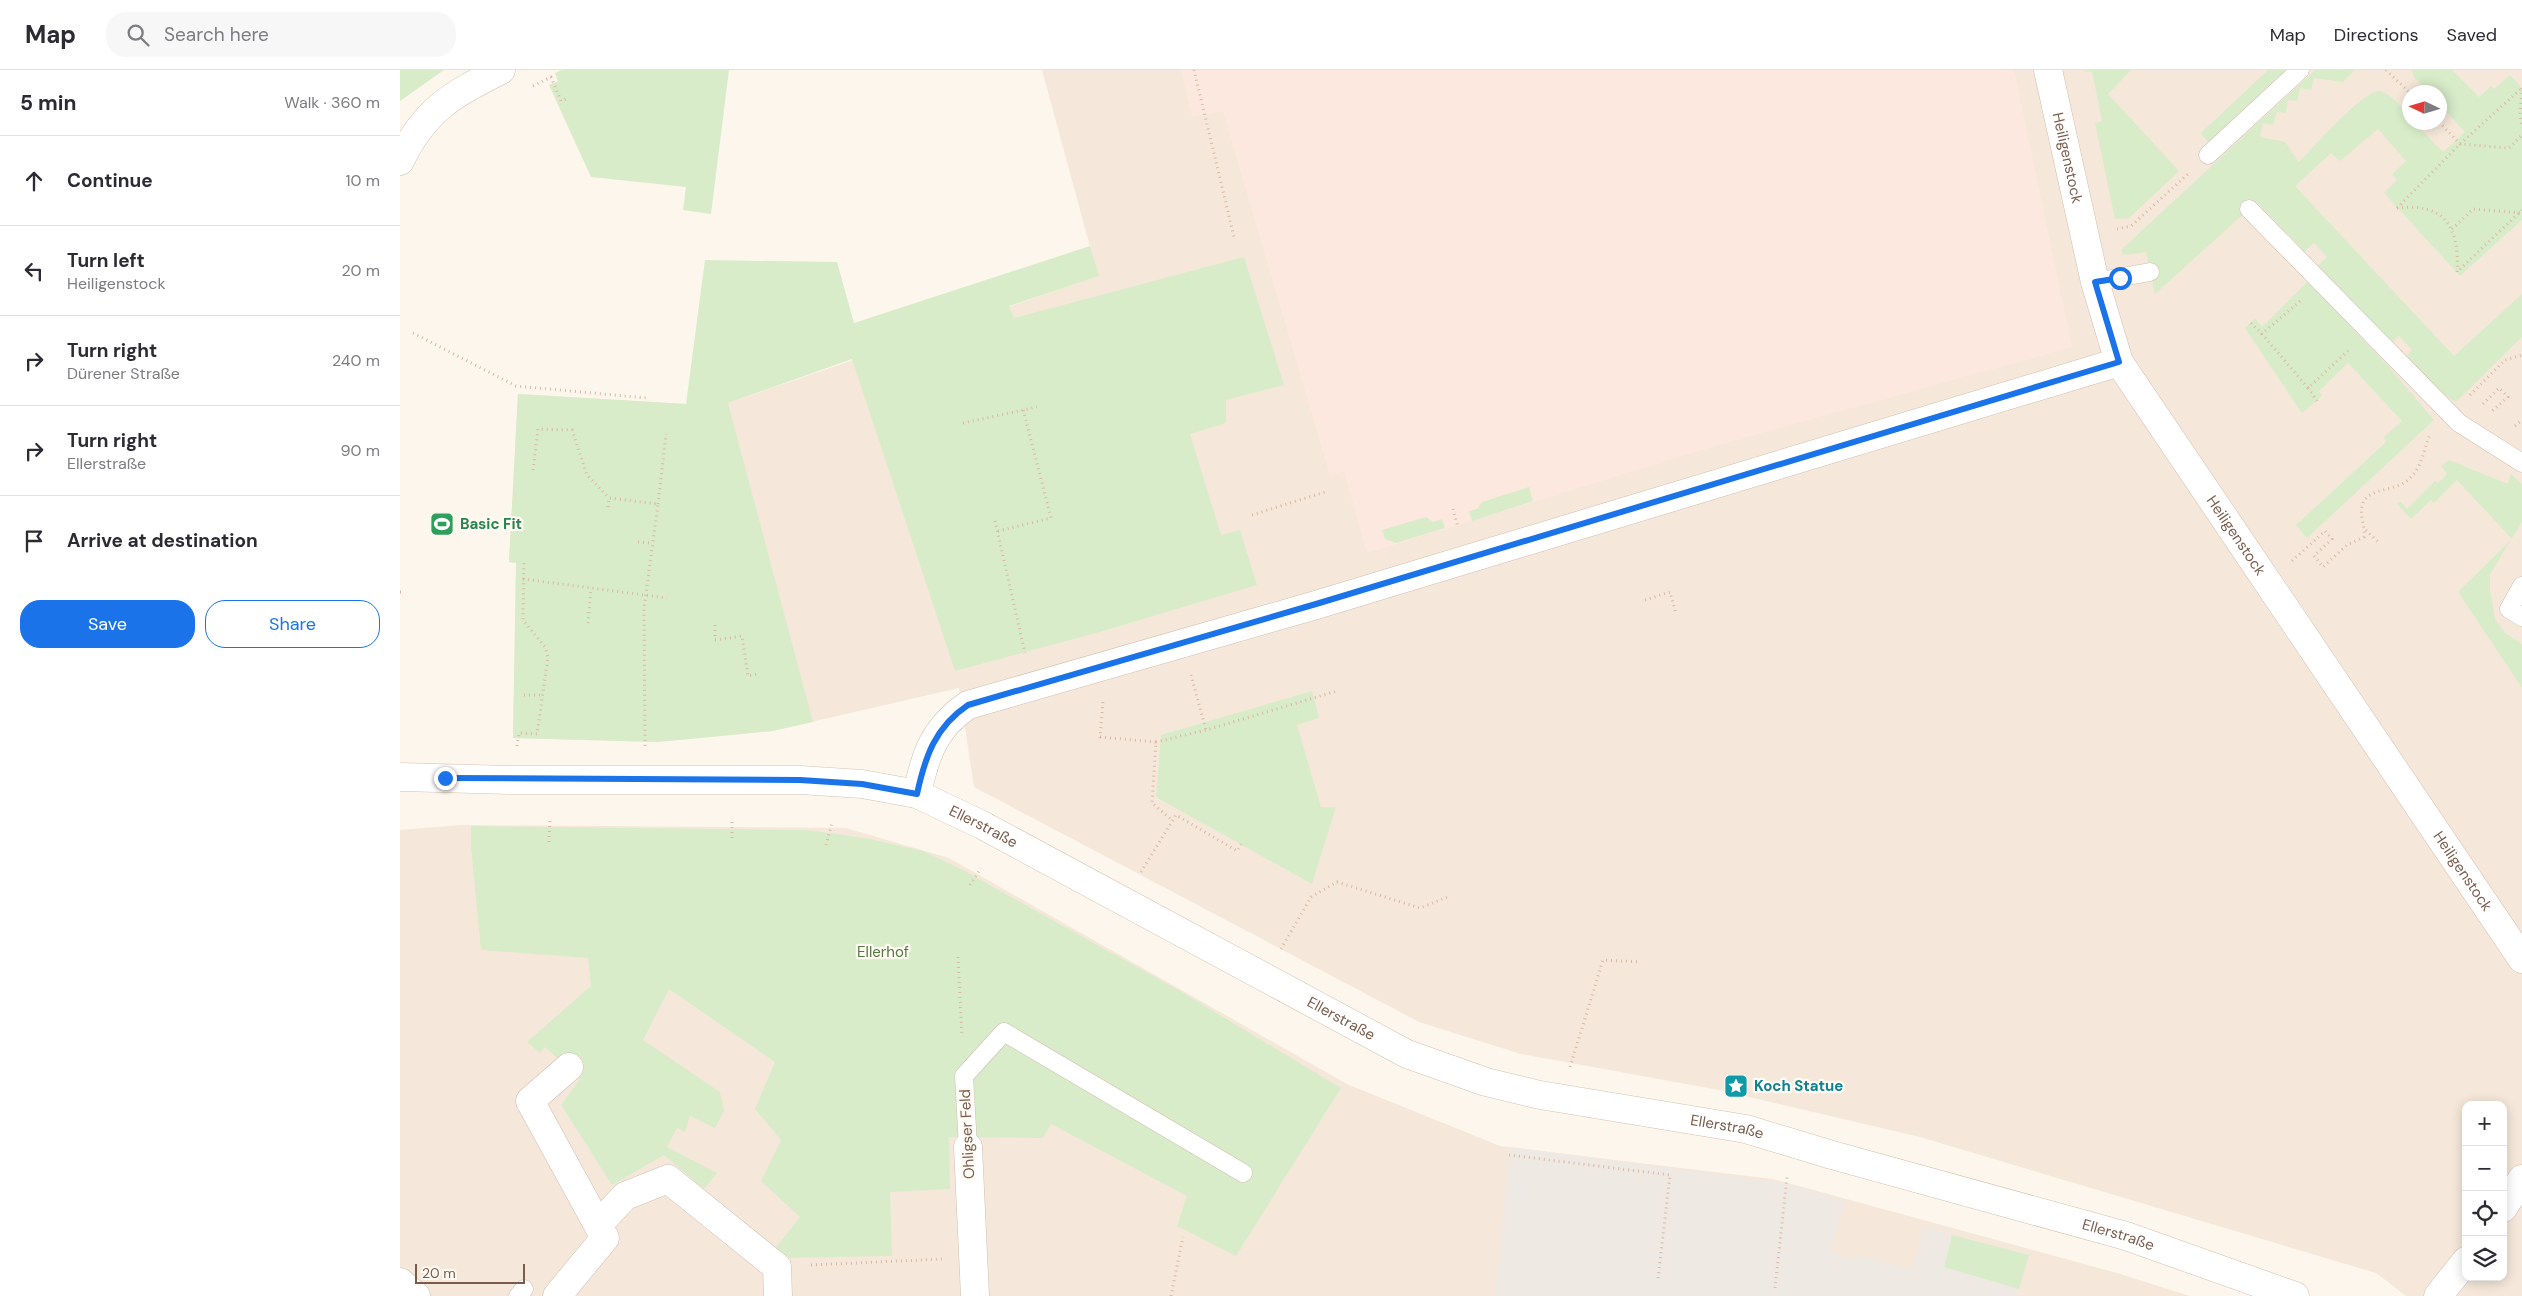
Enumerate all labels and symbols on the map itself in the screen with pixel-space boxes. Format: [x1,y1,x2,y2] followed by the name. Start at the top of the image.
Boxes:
[2402,85,2447,130] north arrow
[2048,111,2087,206] street label: Heiligenstock
[2109,267,2132,290] route start
[2202,492,2271,580] street label: Heiligenstock
[429,511,455,537] sports icon: Basic Fit
[460,514,522,534] place label: Basic Fit
[434,767,457,790] route end
[946,801,1021,852] street label: Ellerstraße
[2429,827,2497,915] street label: Heiligenstock
[857,942,909,962] park label: Ellerhof
[1304,992,1379,1045] street label: Ellerstraße
[1723,1073,1749,1099] place icon: Koch Statue
[1754,1076,1843,1096] place label: Koch Statue
[955,1088,979,1180] street label: Ohligser Feld
[1689,1110,1766,1144] street label: Ellerstraße
[2080,1214,2157,1255] street label: Ellerstraße
[415,1261,525,1284] scale bar

